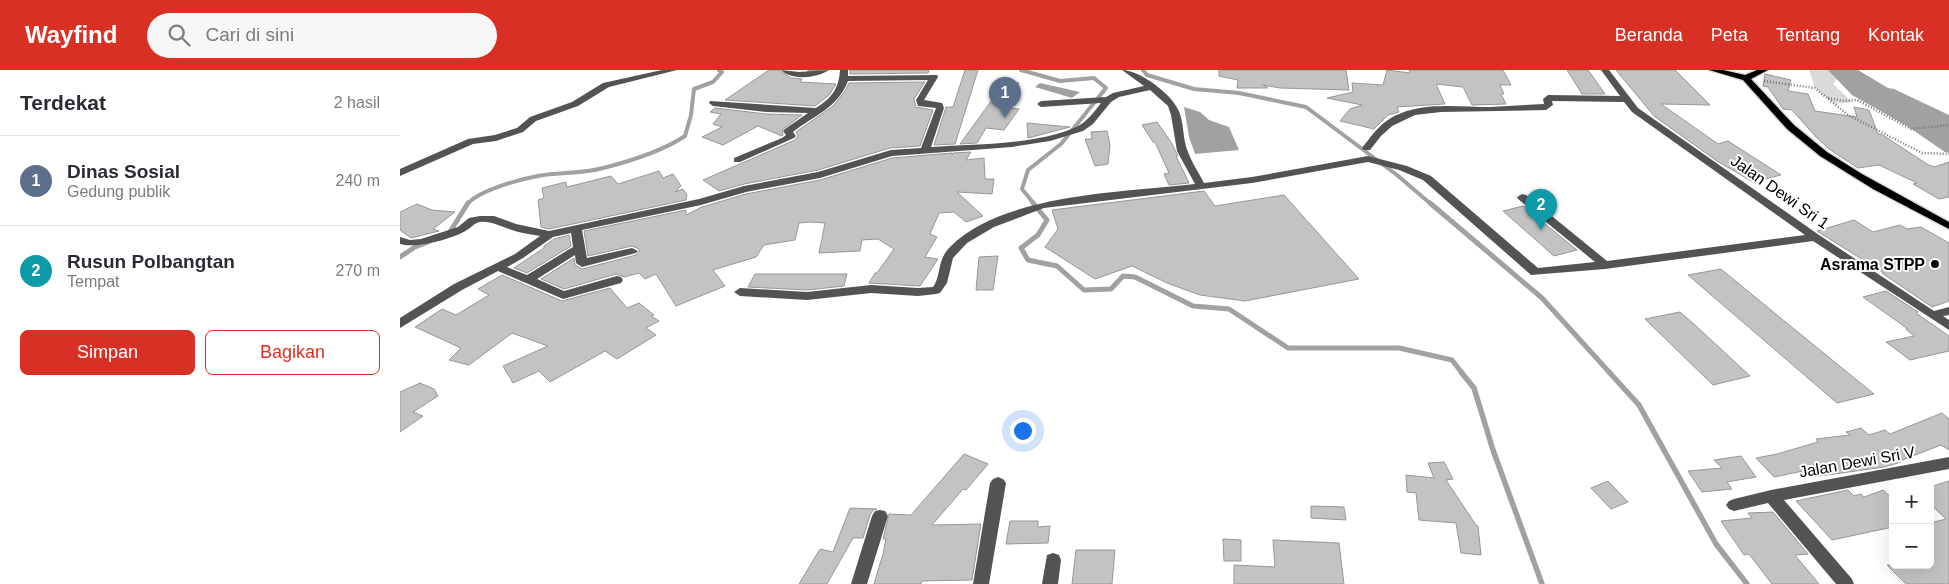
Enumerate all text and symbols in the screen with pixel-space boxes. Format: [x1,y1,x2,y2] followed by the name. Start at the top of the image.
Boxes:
[147,13,497,58] search box
[25,21,117,48] text: Wayfind
[165,21,193,49] icon: search
[205,24,294,45] text: Cari di sini
[1615,25,1683,45] text: Beranda
[1711,25,1748,45] text: Peta
[1776,25,1840,45] text: Tentang
[1868,25,1924,45] text: Kontak
[989,77,1021,118] pin: 1
[20,91,106,114] text: Terdekat
[334,94,380,111] text: 2 hasil
[1728,152,1832,232] street label: Jalan Dewi Sri 1
[67,161,180,182] text: Dinas Sosial
[32,172,40,189] text: 1
[336,172,380,189] text: 240 m
[67,183,170,200] text: Gedung publik
[1525,189,1557,230] pin: 2
[67,251,235,272] text: Rusun Polbangtan
[1820,256,1925,273] place label: Asrama STPP
[1929,258,1941,270] marker: Asrama STPP
[32,262,40,279] text: 2
[336,262,380,279] text: 270 m
[67,273,119,290] text: Tempat
[20,330,195,375] button: Simpan
[205,330,380,375] button: Bagikan
[1010,418,1036,444] your location
[1798,443,1917,481] street label: Jalan Dewi Sri V
[1889,479,1934,569] map controls
[1889,479,1934,524] button: +
[1889,524,1934,569] button: −

